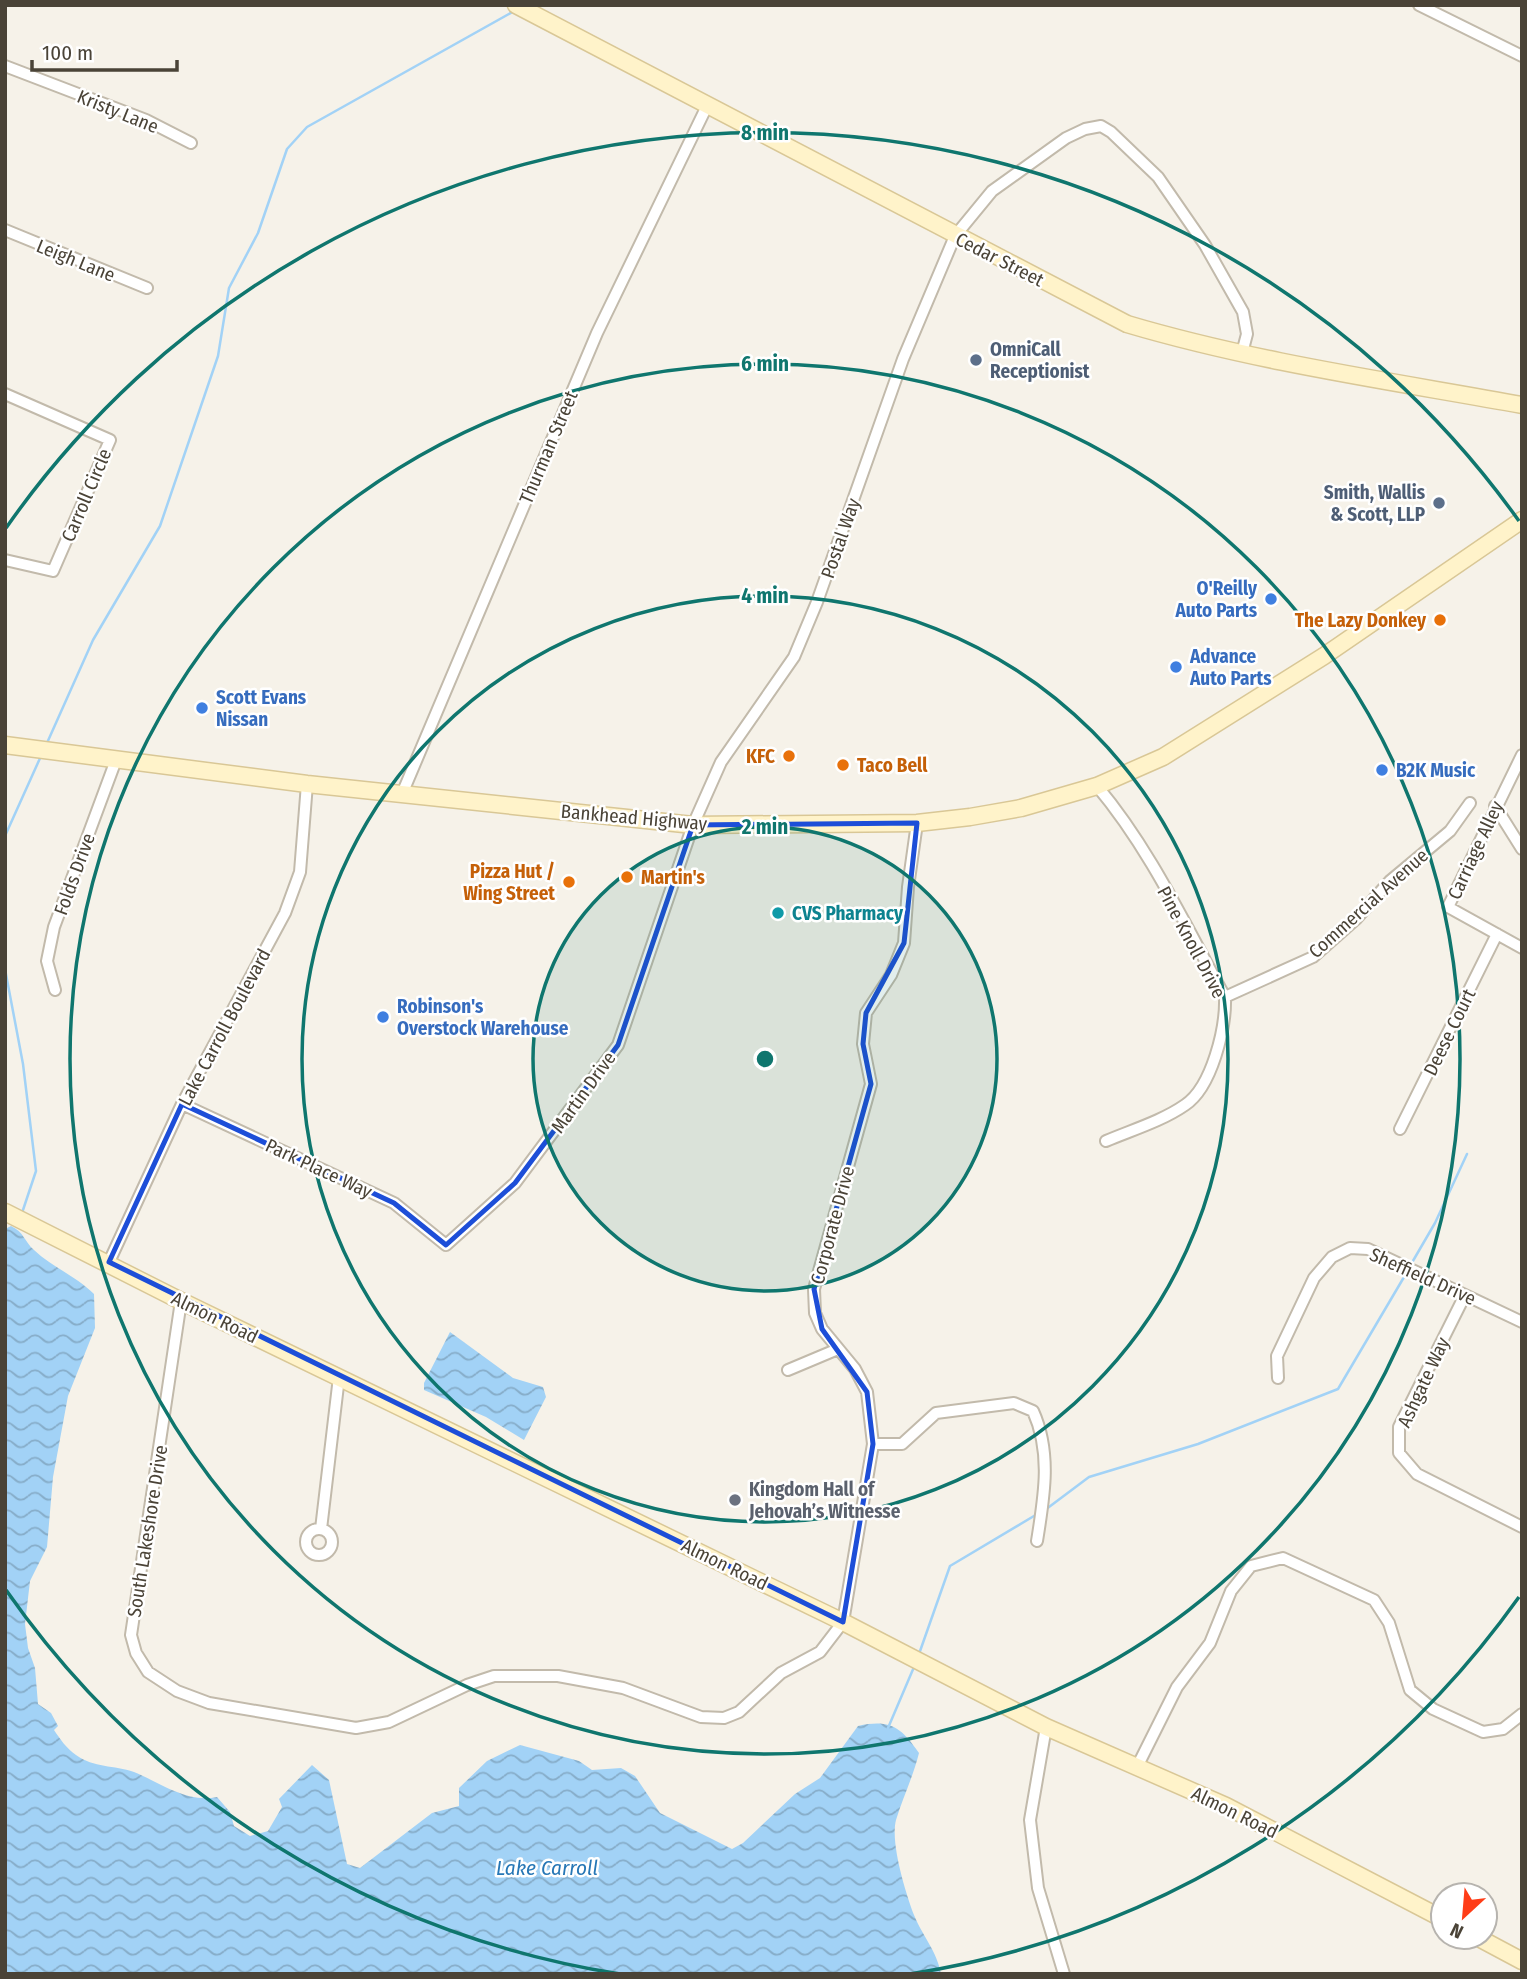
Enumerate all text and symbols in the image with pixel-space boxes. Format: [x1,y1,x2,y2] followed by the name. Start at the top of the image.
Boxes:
[32,28,177,72] scale bar
[42,40,93,66] text: 100 m
[74,85,162,138] street label: Kristy Lane
[741,120,789,146] text: 8 min
[952,227,1048,292] street label: Cedar Street
[33,234,118,287] street label: Leigh Lane
[990,338,1090,383] place label: OmniCall Receptionist
[741,351,789,377] text: 6 min
[968,352,984,368] marker: OmniCall Receptionist
[514,387,583,507] street label: Thurman Street
[57,445,116,545] street label: Carroll Circle
[1324,481,1426,526] place label: Smith, Wallis & Scott, LLP
[816,495,865,581] street label: Postal Way
[1431,495,1447,511] marker: Smith, Wallis & Scott, LLP
[1175,577,1258,622] place label: O'Reilly Auto Parts
[741,583,789,609] text: 4 min
[1263,591,1279,607] marker: O'Reilly Auto Parts
[1295,609,1427,632] place label: The Lazy Donkey
[1432,612,1448,628] marker: The Lazy Donkey
[1189,645,1272,690] place label: Advance Auto Parts
[1168,659,1184,675] marker: Advance Auto Parts
[216,686,307,731] place label: Scott Evans Nissan
[194,700,210,716] marker: Scott Evans Nissan
[746,745,775,768] place label: KFC
[781,748,797,764] marker: KFC
[857,754,928,777] place label: Taco Bell
[835,757,851,773] marker: Taco Bell
[1396,759,1476,782] place label: B2K Music
[1374,762,1390,778] marker: B2K Music
[1443,797,1509,903] street label: Carriage Alley
[560,800,709,835] street label: Bankhead Highway
[741,814,788,840] text: 2 min
[49,830,100,918] street label: Folds Drive
[1304,844,1433,963] street label: Commercial Avenue
[463,860,555,905] place label: Pizza Hut / Wing Street
[641,866,706,889] place label: Martin's
[619,869,635,885] marker: Martin's
[561,874,577,890] marker: Pizza Hut / Wing Street
[1152,882,1231,1002] street label: Pine Knoll Drive
[792,902,904,925] place label: CVS Pharmacy
[770,905,786,921] marker: CVS Pharmacy
[173,945,276,1110] street label: Lake Carroll Boulevard
[1419,984,1481,1079] street label: Deese Court
[397,995,569,1040] place label: Robinson's Overstock Warehouse
[375,1009,391,1025] marker: Robinson's Overstock Warehouse
[546,1047,621,1138] street label: Martin Drive
[753,1047,777,1071] centre of rings
[262,1134,376,1203] street label: Park Place Way
[806,1164,859,1287] street label: Corporate Drive
[1366,1243,1479,1310] street label: Sheffield Drive
[168,1287,262,1348] street label: Almon Road
[1393,1333,1455,1431] street label: Ashgate Way
[123,1443,172,1619] street label: South Lakeshore Drive
[748,1478,901,1523] place label: Kingdom Hall of Jehovah’s Witnesse
[727,1492,743,1508] marker: Kingdom Hall of Jehovah’s Witnesse
[678,1534,772,1595] street label: Almon Road
[1188,1782,1282,1843] street label: Almon Road
[496,1855,598,1881] water label: Lake Carroll
[1429,1881,1499,1951] north arrow
[1447,1918,1467,1944] text: N

